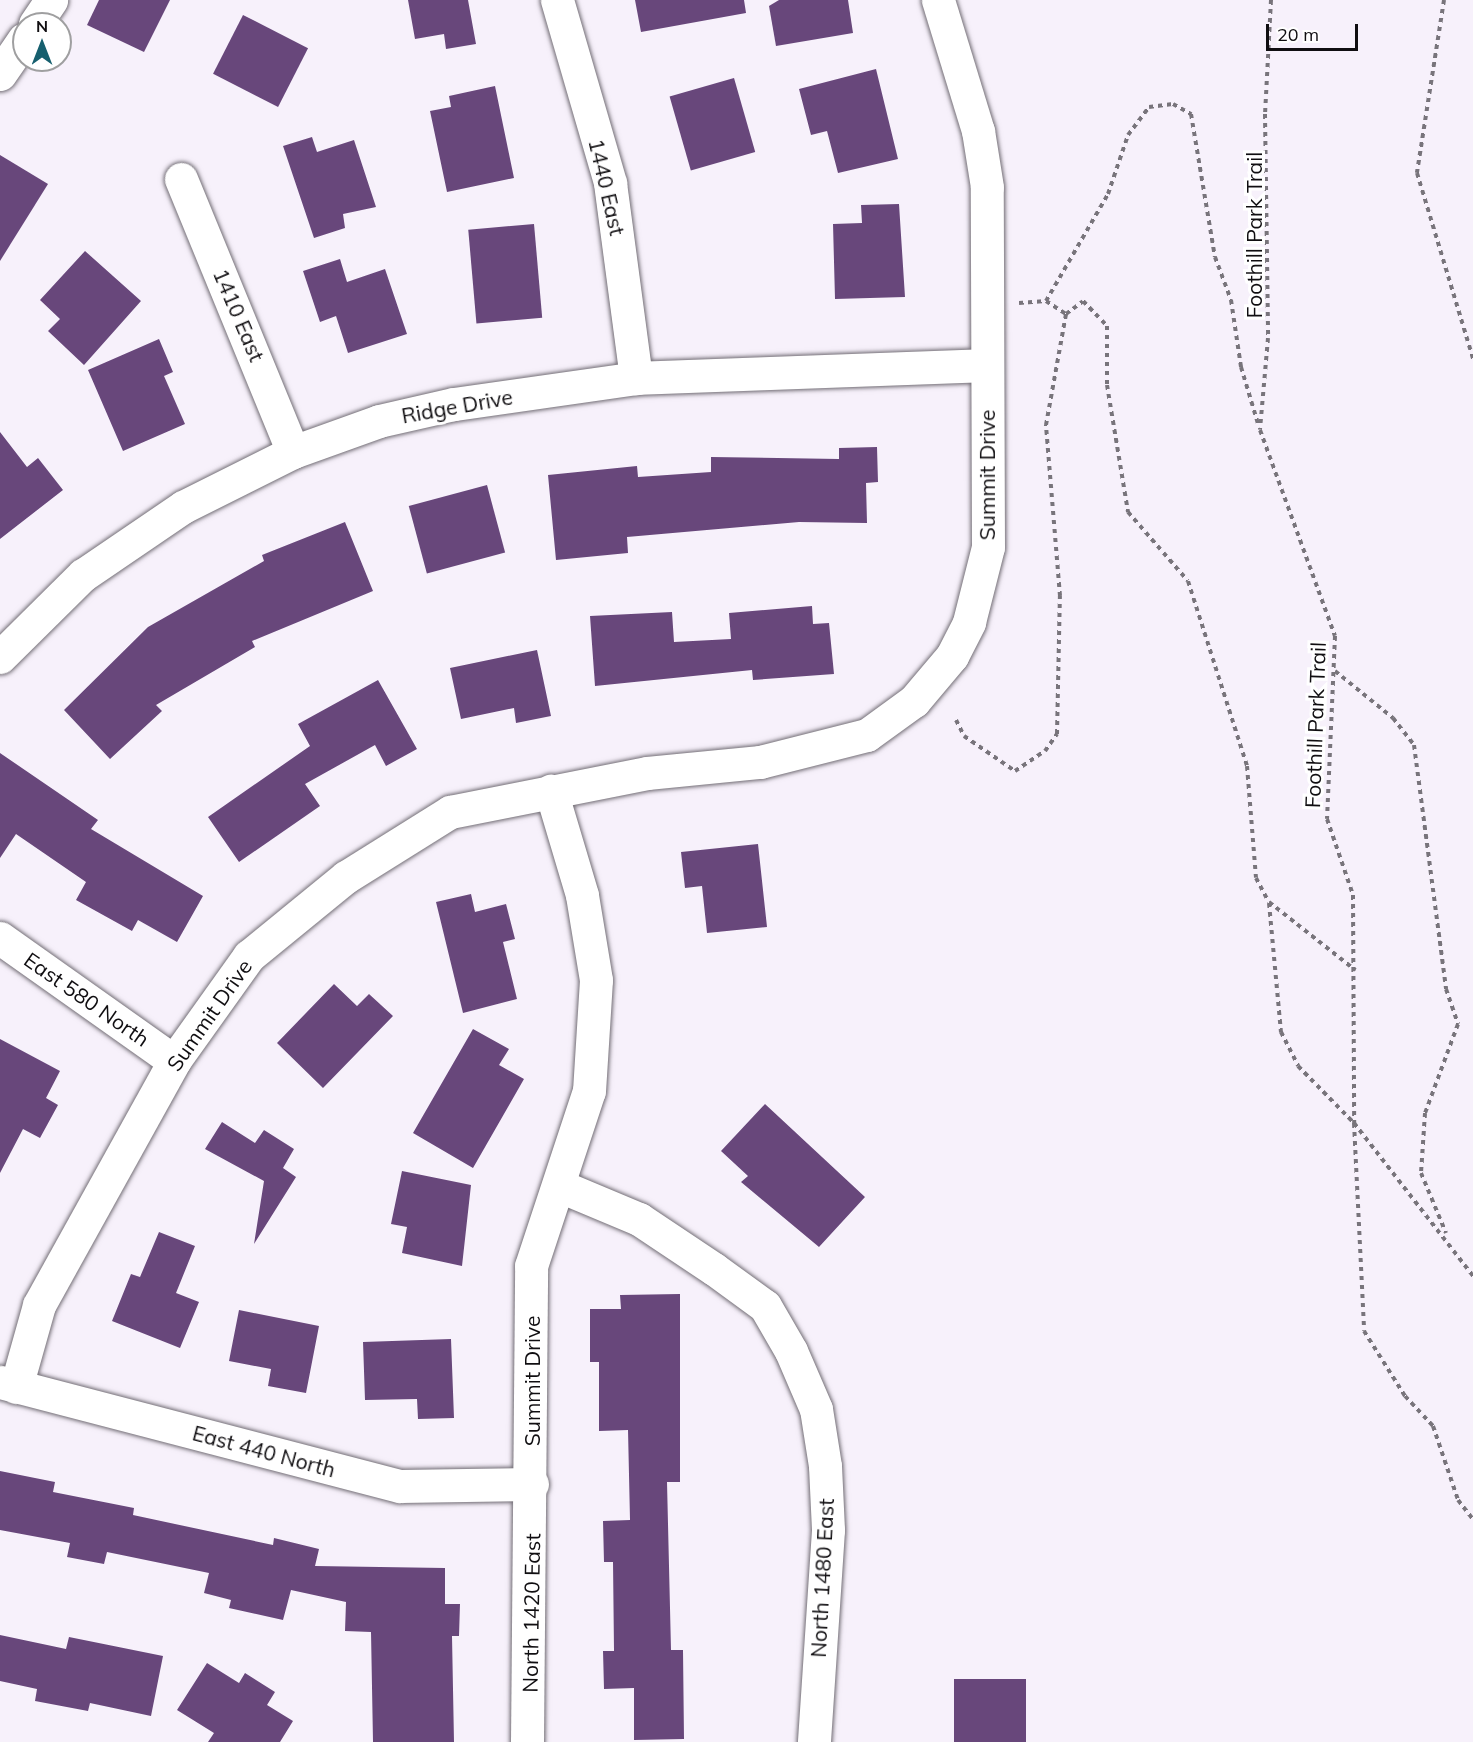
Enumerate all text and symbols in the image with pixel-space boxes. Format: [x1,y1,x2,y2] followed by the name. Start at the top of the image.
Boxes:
[12,12,72,72] north arrow
[1269,12,1360,50] scale bar
[36,16,48,36] text: N
[1277,23,1319,46] text: 20 m
[584,136,630,238] street label: 1440 East
[1241,152,1267,318] street label: Foothill Park Trail
[208,265,270,365] street label: 1410 East
[399,384,515,428] street label: Ridge Drive
[974,410,1000,540] street label: Summit Drive
[1300,641,1330,809] street label: Foothill Park Trail
[20,947,154,1051] street label: East 580 North
[161,954,257,1076] street label: Summit Drive
[519,1316,545,1446] street label: Summit Drive
[190,1420,338,1482] street label: East 440 North
[805,1498,839,1658] street label: North 1480 East
[517,1533,545,1693] street label: North 1420 East

